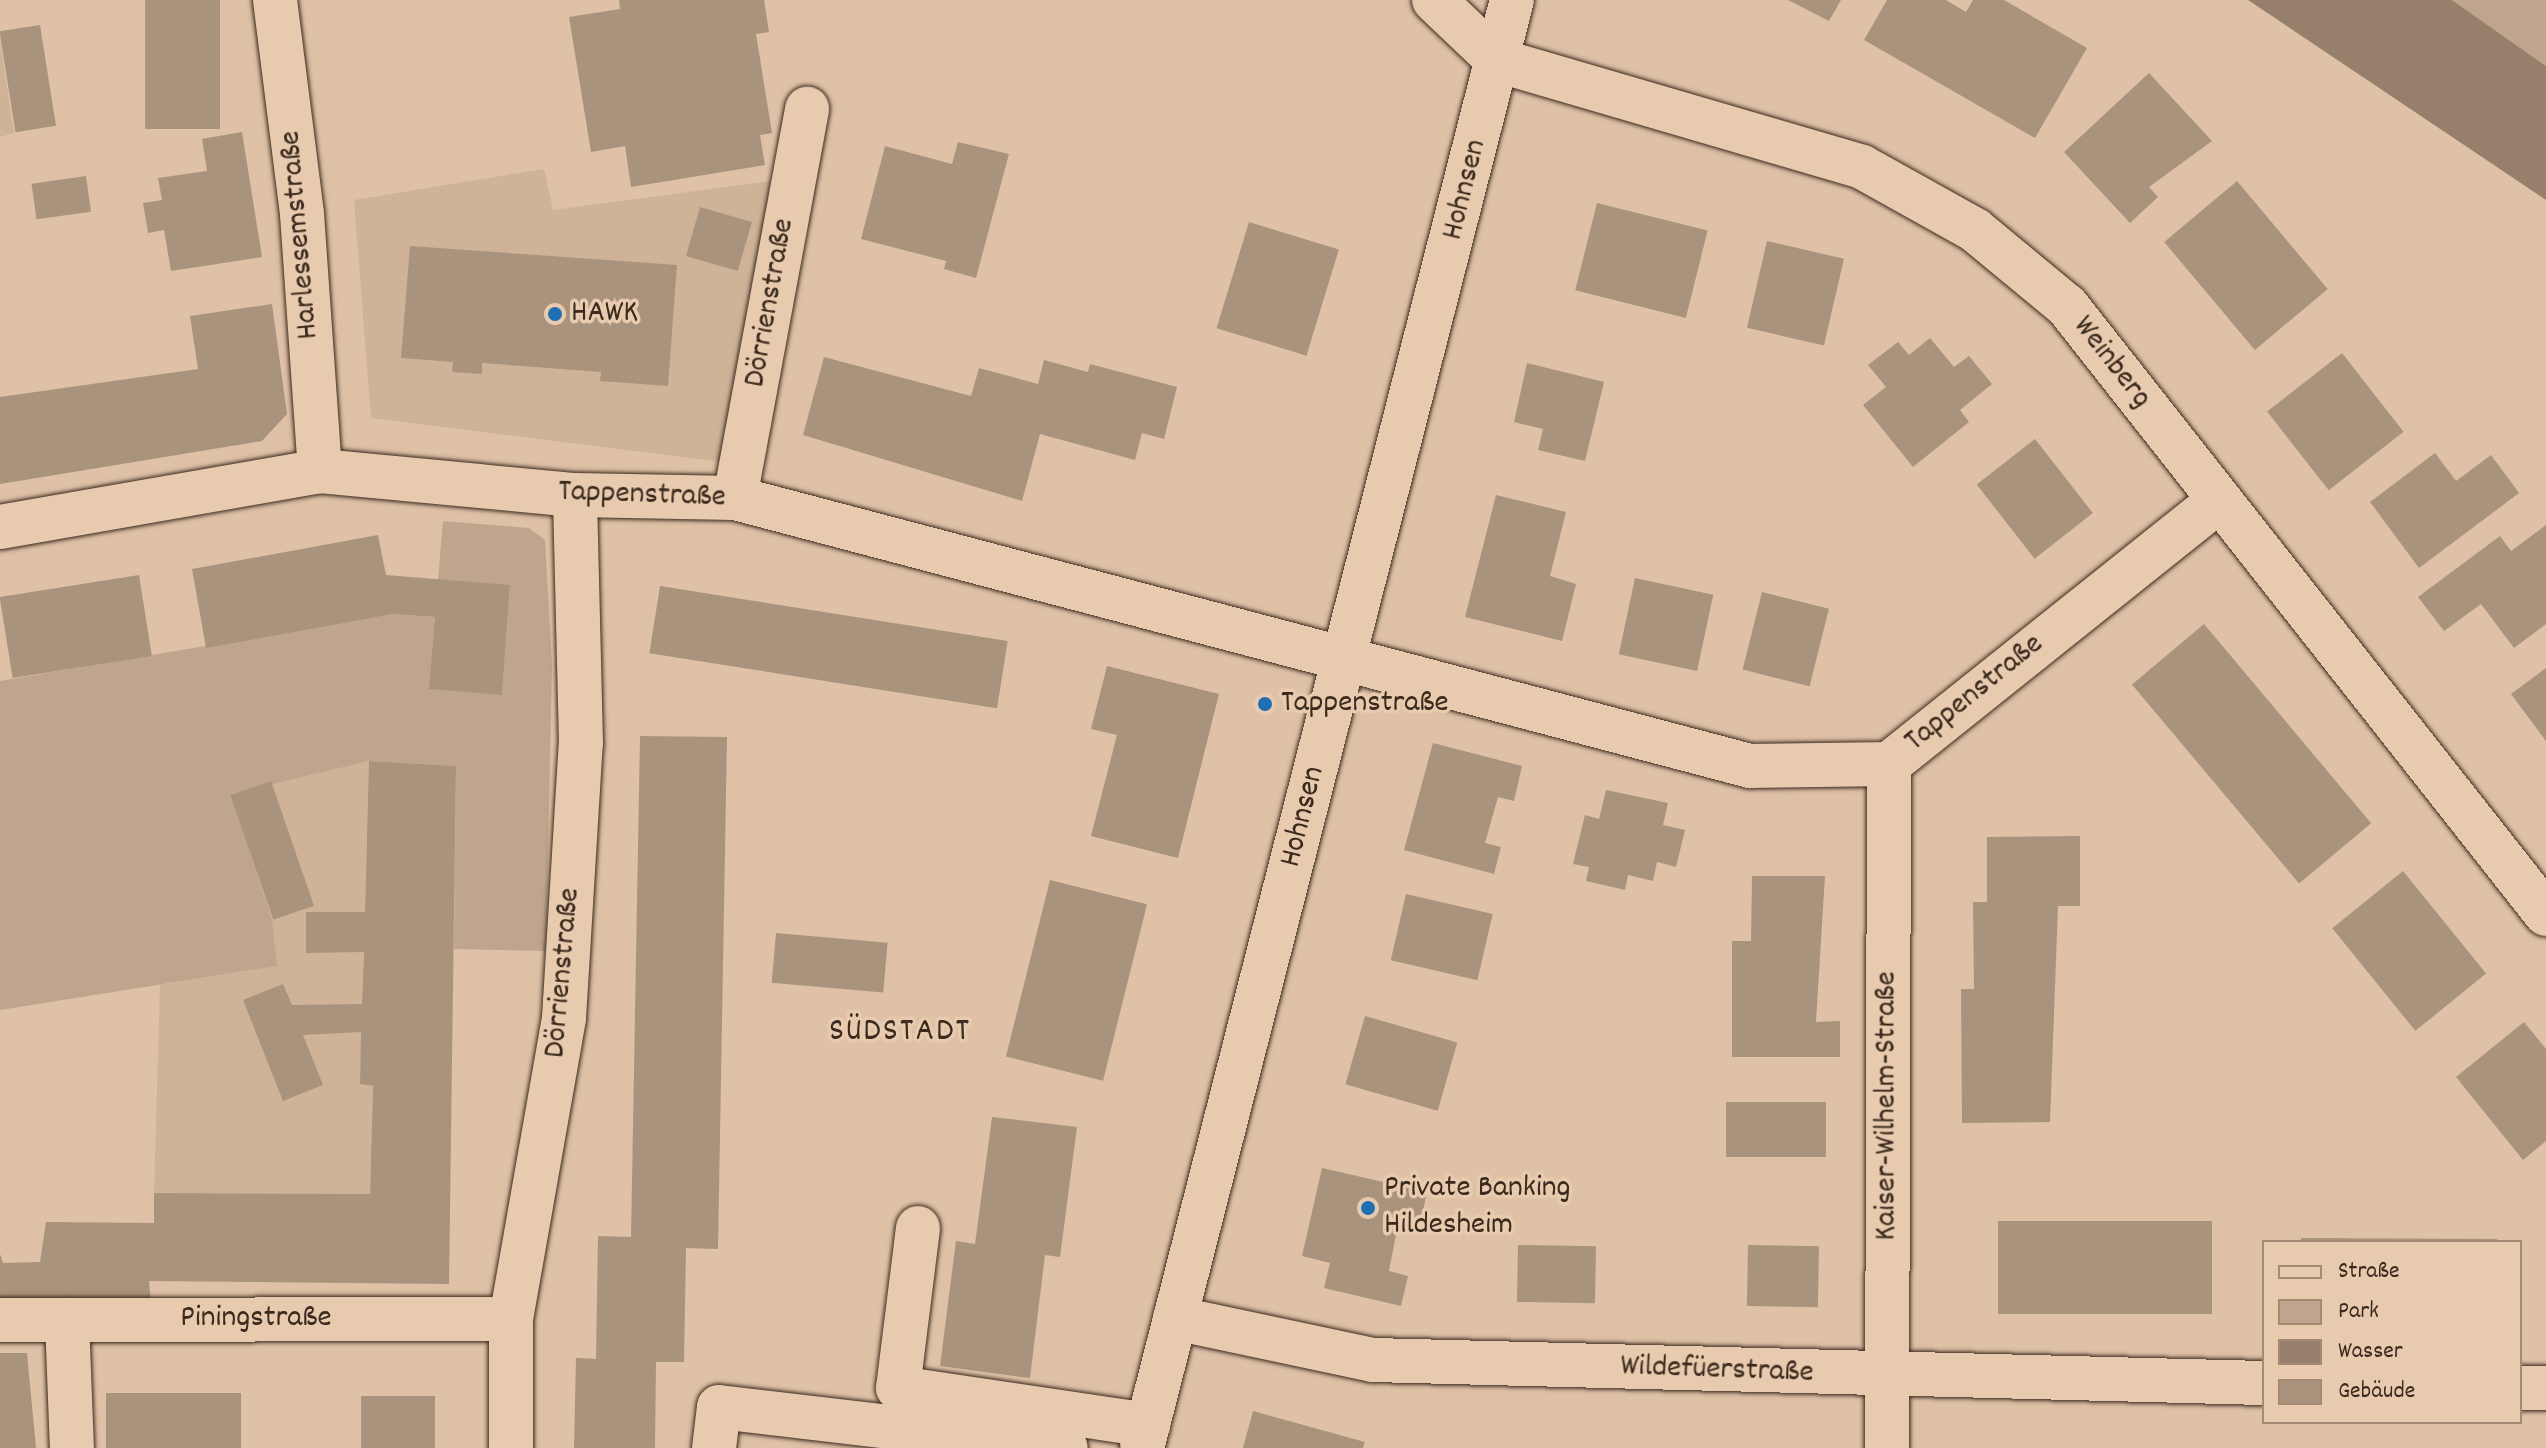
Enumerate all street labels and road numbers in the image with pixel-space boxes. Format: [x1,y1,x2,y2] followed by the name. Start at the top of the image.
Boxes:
[273,129,329,341] street label: Harlessemstraße
[1435,136,1497,244] street label: Hohnsen
[737,216,805,390] street label: Dörrienstraße
[2063,309,2159,417] street label: Weinberg
[558,474,726,518] street label: Tappenstraße
[1898,626,2052,762] street label: Tappenstraße
[1273,763,1335,871] street label: Hohnsen
[537,886,591,1060] street label: Dörrienstraße
[1869,971,1907,1241] street label: Kaiser-Wilhelm-Straße
[180,1300,332,1338] street label: Piningstraße
[1620,1348,1814,1394] street label: Wildefüerstraße

